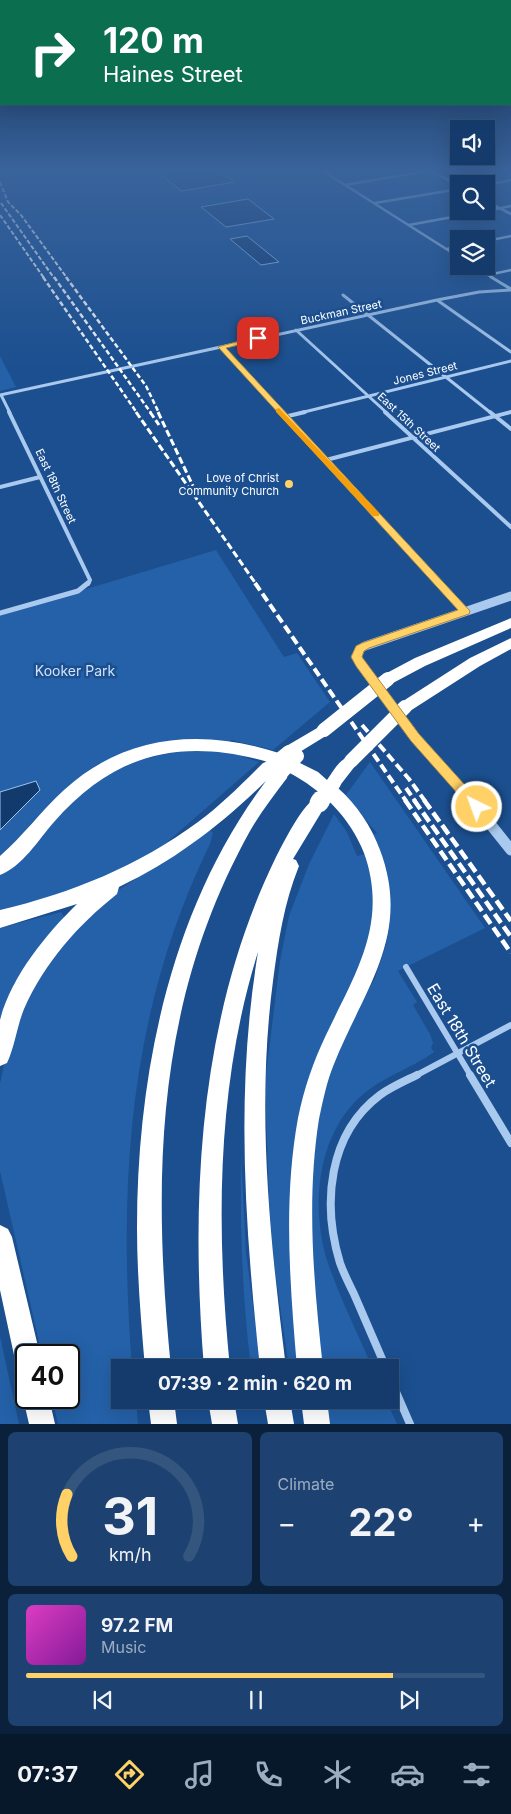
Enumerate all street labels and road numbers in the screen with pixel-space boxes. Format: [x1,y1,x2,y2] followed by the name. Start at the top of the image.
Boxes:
[299,296,383,327] street label: Buckman Street
[391,358,459,388] street label: Jones Street
[375,389,444,455] street label: East 15th Street
[33,446,80,526] street label: East 18th Street
[423,979,501,1091] street label: East 18th Street

